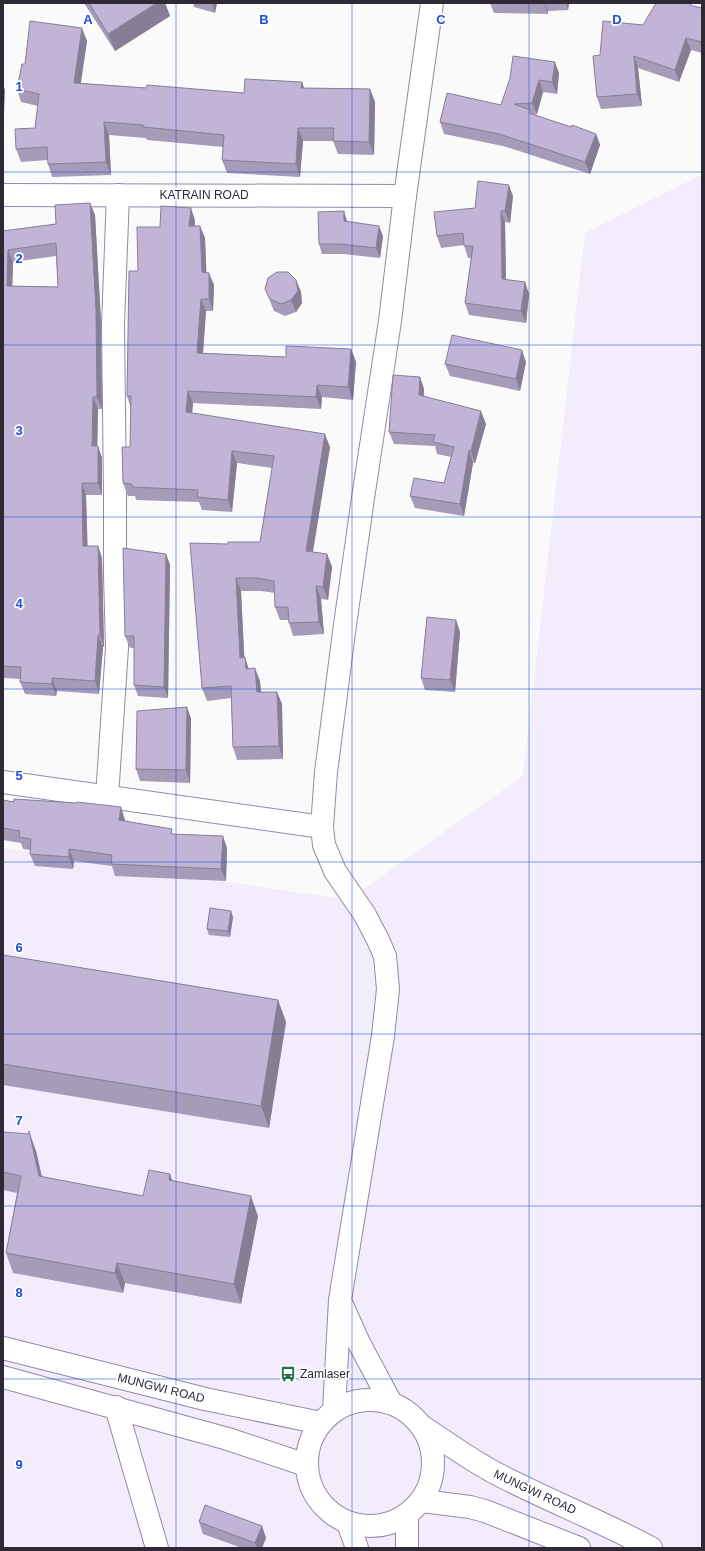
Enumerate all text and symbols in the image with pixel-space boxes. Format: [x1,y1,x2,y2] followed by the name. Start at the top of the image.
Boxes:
[83,12,93,27] text: A
[259,12,269,27] text: B
[436,12,446,27] text: C
[612,12,622,27] text: D
[15,79,23,94] text: 1
[159,188,249,202] street label: KATRAIN ROAD
[15,251,23,266] text: 2
[15,423,23,438] text: 3
[15,596,23,611] text: 4
[15,768,23,783] text: 5
[15,940,23,955] text: 6
[15,1113,23,1128] text: 7
[15,1285,23,1300] text: 8
[279,1365,297,1383] bus stop icon: Zamlaser
[300,1367,350,1381] place label: Zamlaser
[116,1370,206,1406] street label: MUNGWI ROAD
[15,1457,23,1472] text: 9
[492,1467,579,1517] street label: MUNGWI ROAD

